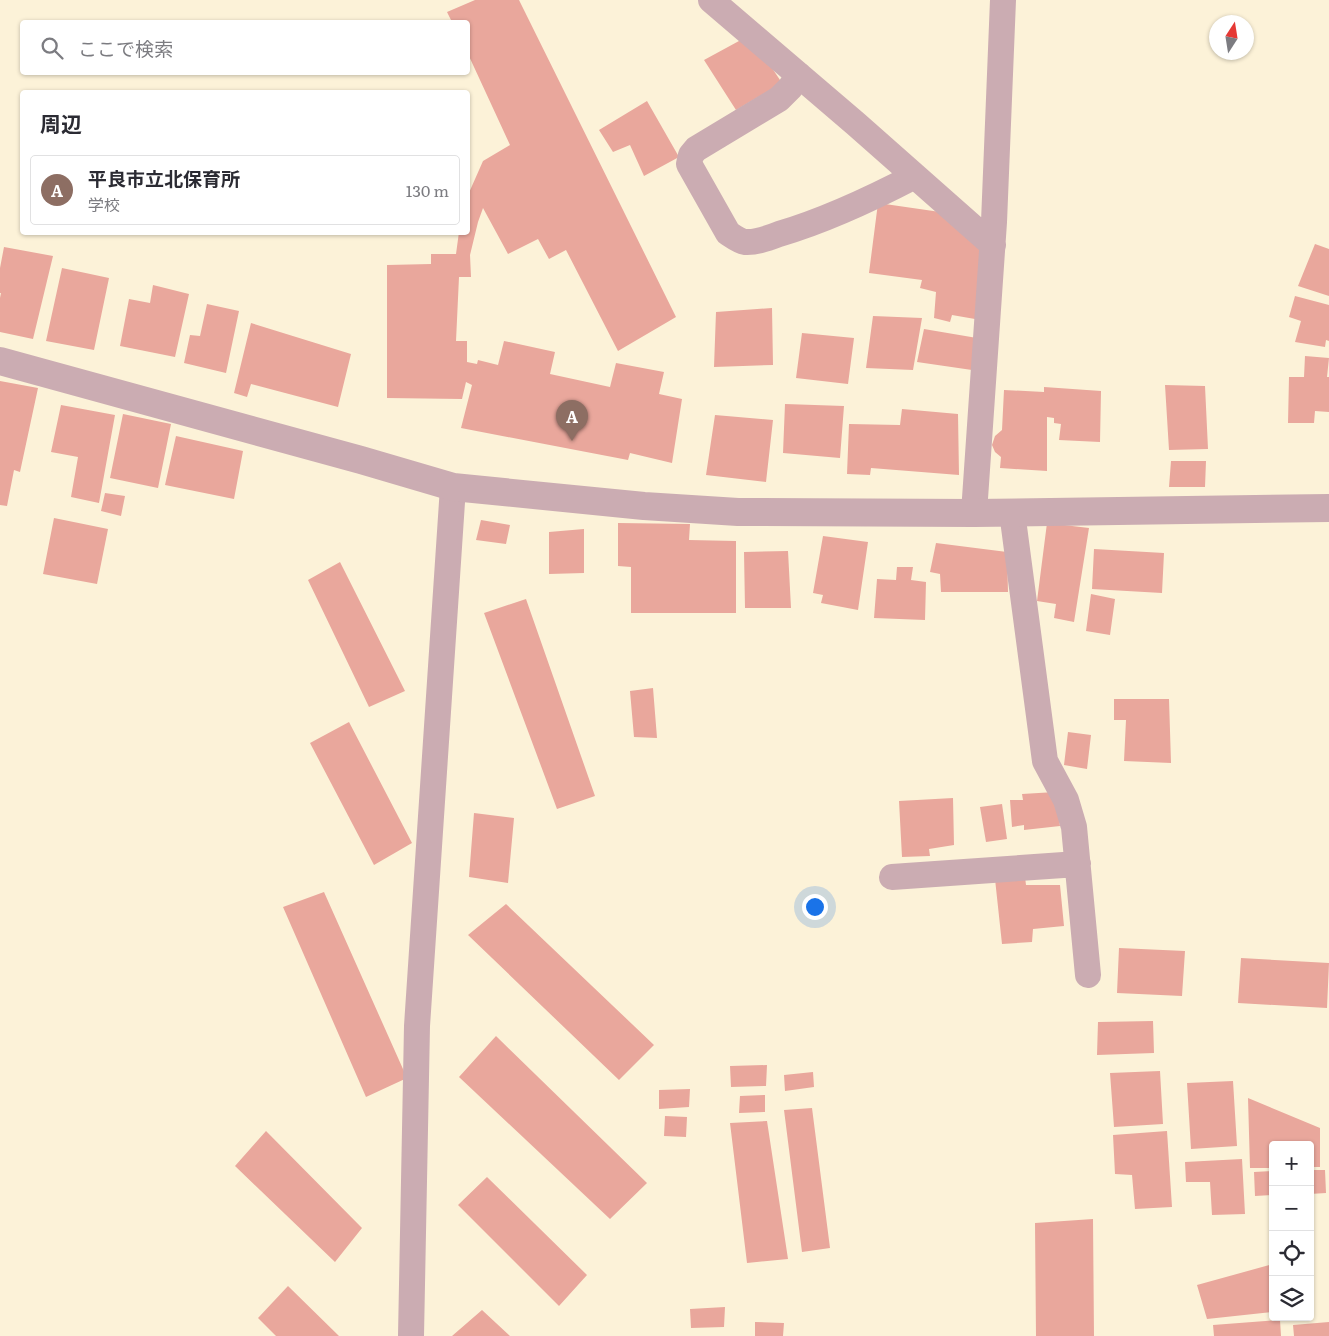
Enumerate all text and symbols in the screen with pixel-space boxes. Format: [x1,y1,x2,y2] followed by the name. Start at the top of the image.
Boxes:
[1209,15,1254,60] north arrow
[20,20,470,75] search box
[38,34,66,62] icon: search
[78,34,173,62] text: ここで検索
[40,107,82,138] text: 周辺
[88,164,240,192] text: 平良市立北保育所
[51,178,63,202] text: A
[406,178,449,202] text: 130 m
[88,192,120,216] text: 学校
[556,400,588,441] pin: A
[802,894,828,920] your location
[1269,1141,1314,1321] map controls
[1269,1141,1314,1186] button: +
[1269,1186,1314,1231] button: −
[1269,1231,1314,1276] button: locate
[1269,1276,1314,1321] button: layers

